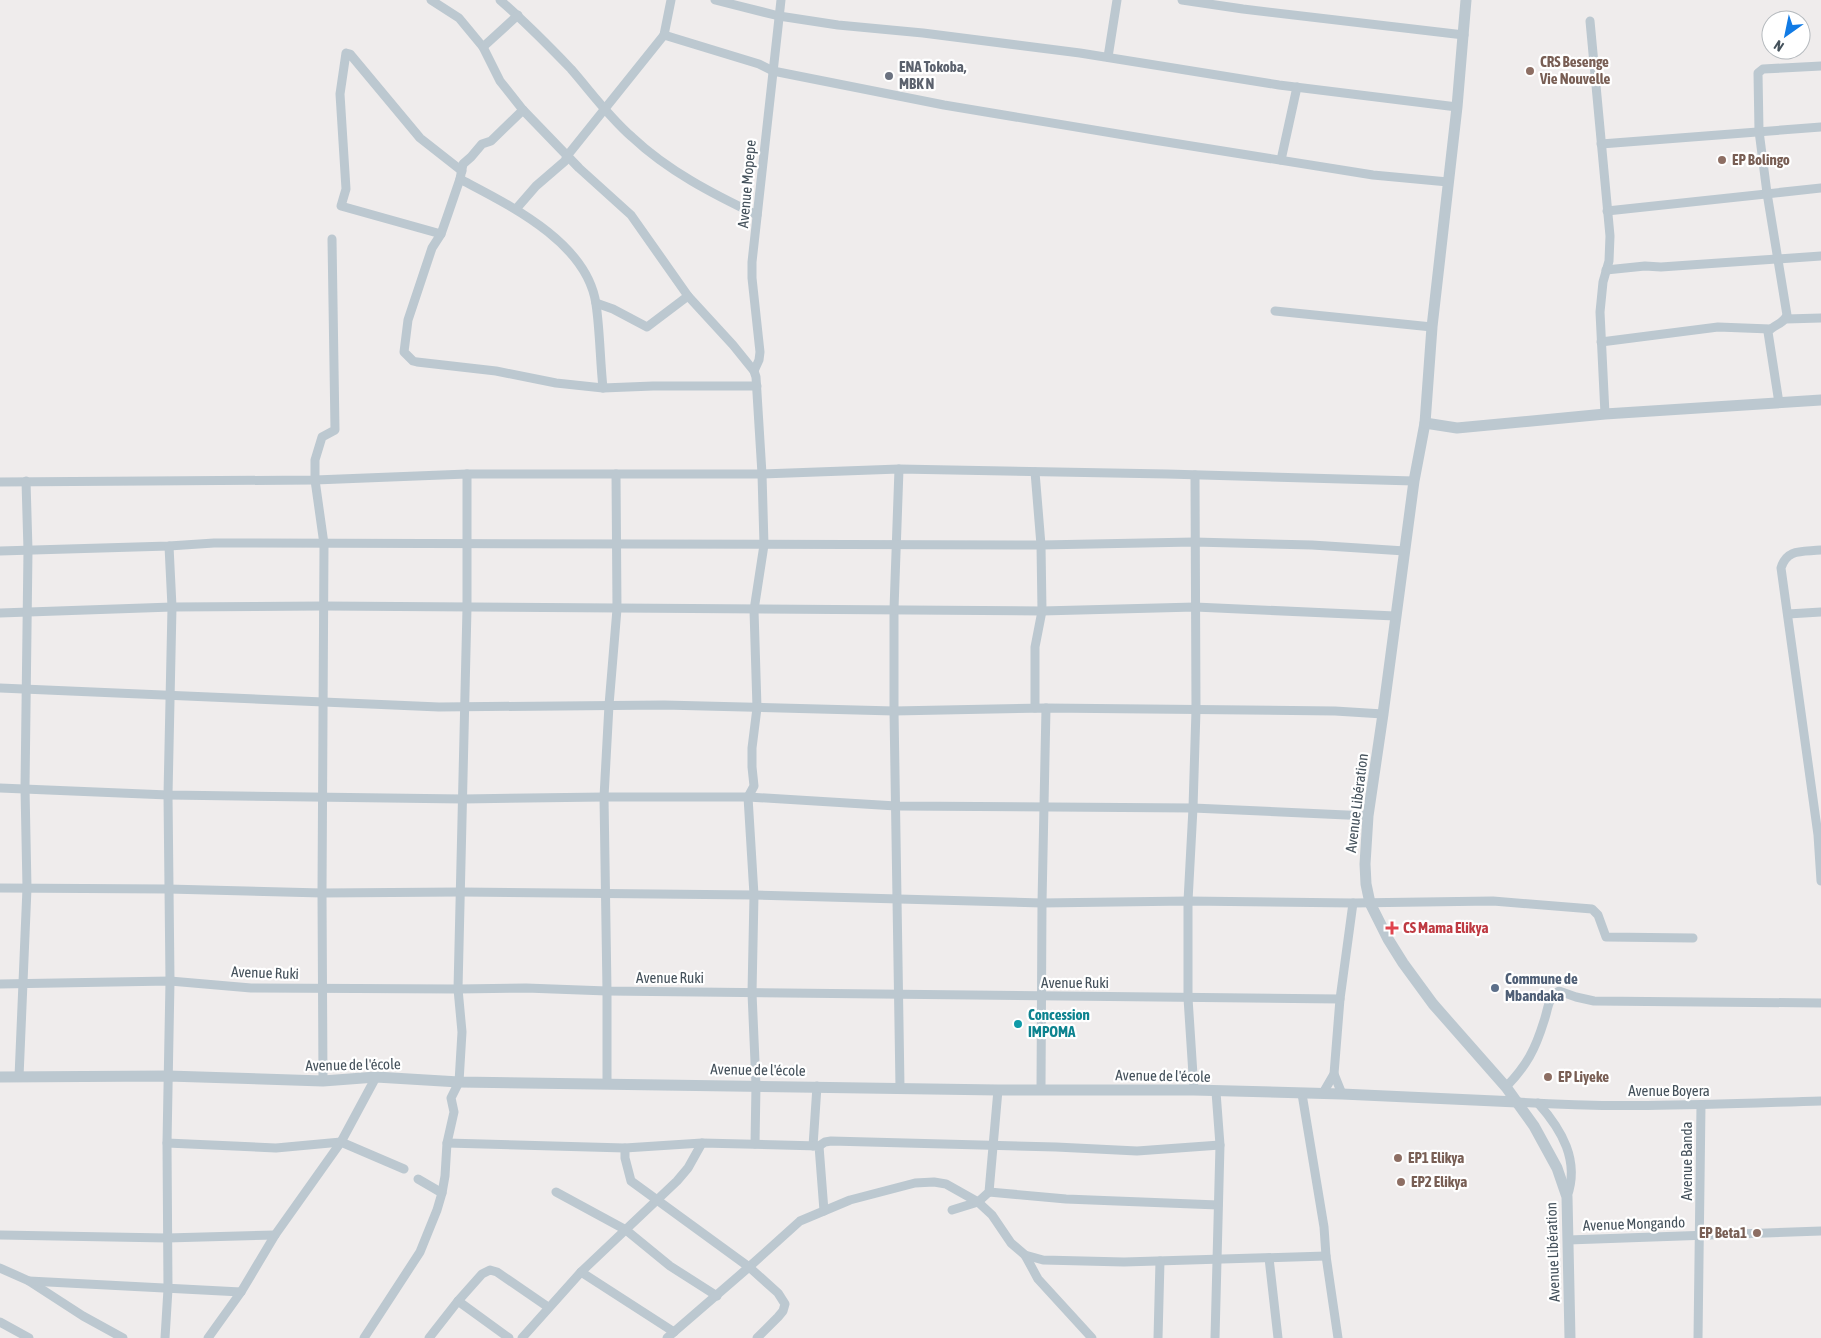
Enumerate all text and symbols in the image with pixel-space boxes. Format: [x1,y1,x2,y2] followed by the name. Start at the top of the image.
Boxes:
[1761,10,1811,60] north arrow
[1771,37,1787,55] text: N
[1539,53,1610,87] place label: CRS Besenge Vie Nouvelle
[899,58,967,92] place label: ENA Tokoba, MBK N
[1524,65,1536,77] marker: CRS Besenge Vie Nouvelle
[883,70,895,82] marker: ENA Tokoba, MBK N
[734,139,759,229] street label: Avenue Mopepe
[1732,151,1790,168] place label: EP Bolingo
[1716,154,1728,166] marker: EP Bolingo
[1342,752,1371,854] street label: Avenue Libération
[1403,919,1488,936] place label: CS Mama Elikya
[1385,921,1399,935] marker: CS Mama Elikya
[231,963,299,982] street label: Avenue Ruki
[636,969,704,986] street label: Avenue Ruki
[1505,970,1578,1004] place label: Commune de Mbandaka
[1041,974,1109,991] street label: Avenue Ruki
[1489,982,1501,994] marker: Commune de Mbandaka
[1028,1006,1090,1040] place label: Concession IMPOMA
[1012,1018,1024,1030] marker: Concession IMPOMA
[305,1055,401,1074] street label: Avenue de l'école
[710,1060,806,1079] street label: Avenue de l'école
[1115,1066,1211,1085] street label: Avenue de l'école
[1558,1068,1609,1085] place label: EP Liyeke
[1542,1071,1554,1083] marker: EP Liyeke
[1628,1082,1710,1099] street label: Avenue Boyera
[1678,1121,1695,1201] street label: Avenue Banda
[1408,1149,1464,1166] place label: EP1 Elikya
[1392,1152,1404,1164] marker: EP1 Elikya
[1411,1173,1467,1190] place label: EP2 Elikya
[1395,1176,1407,1188] marker: EP2 Elikya
[1542,1202,1563,1302] street label: Avenue Libération
[1582,1213,1686,1234] street label: Avenue Mongando
[1699,1224,1747,1241] place label: EP Beta1
[1751,1227,1763,1239] marker: EP Beta1

